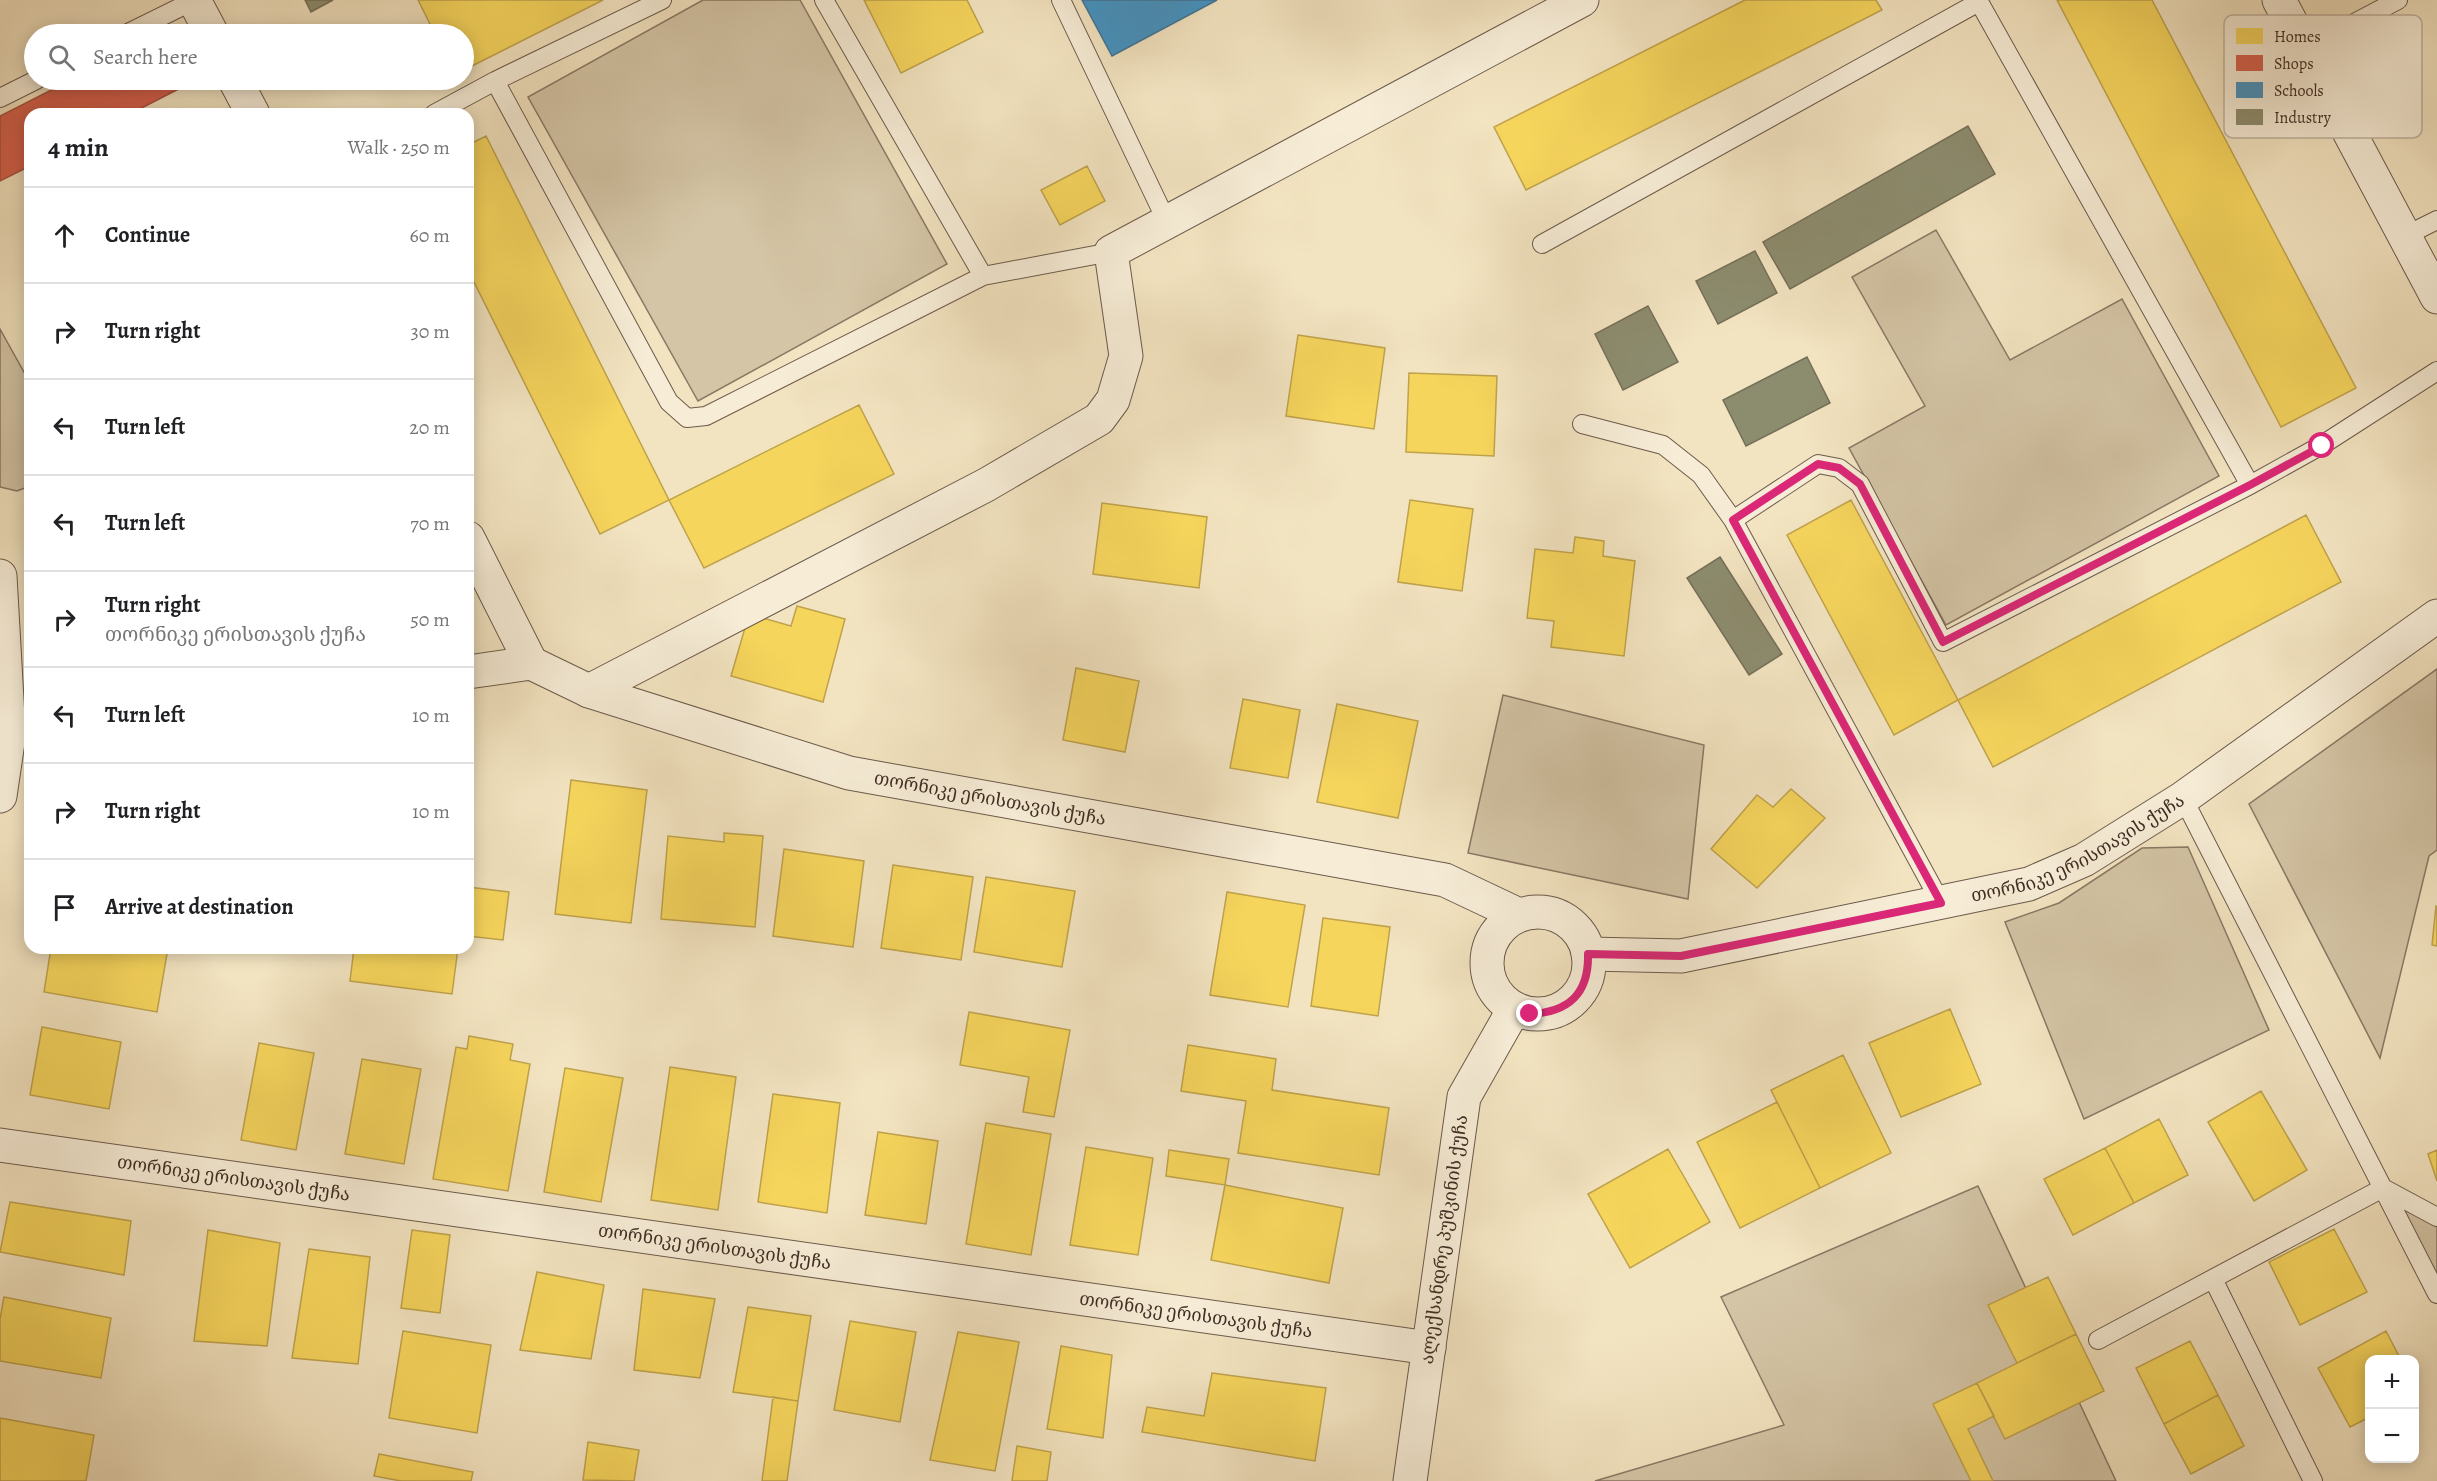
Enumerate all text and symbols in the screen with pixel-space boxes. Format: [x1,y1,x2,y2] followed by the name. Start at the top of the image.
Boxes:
[2224,15,2422,138] legend
[24,24,474,90] search box
[2274,26,2321,48] text: Homes
[45,41,78,74] icon: search
[93,42,198,72] text: Search here
[2274,53,2314,75] text: Shops
[2274,80,2324,102] text: Schools
[2274,107,2332,129] text: Industry
[48,130,109,165] text: 4 min
[348,134,450,161] text: Walk · 250 m
[48,219,81,252] icon: ahead
[105,220,190,250] text: Continue
[410,222,450,249] text: 60 m
[48,315,81,348] icon: right
[105,316,201,346] text: Turn right
[410,318,450,345] text: 30 m
[48,411,81,444] icon: left
[105,412,185,442] text: Turn left
[409,414,450,441] text: 20 m
[2308,432,2334,458] route start
[48,507,81,540] icon: left
[105,508,185,538] text: Turn left
[410,510,450,537] text: 70 m
[105,590,201,620] text: Turn right
[48,603,81,636] icon: right
[410,606,450,633] text: 50 m
[105,621,366,648] text: თორნიკე ერისთავის ქუჩა
[48,699,81,732] icon: left
[105,700,185,730] text: Turn left
[412,702,450,729] text: 10 m
[872,766,1108,831] street label: თორნიკე ერისთავის ქუჩა
[1969,788,2189,908] street label: თორნიკე ერისთავის ქუჩა
[48,795,81,828] icon: right
[105,796,201,826] text: Turn right
[412,798,450,825] text: 10 m
[48,891,81,924] icon: arrive
[105,892,294,922] text: Arrive at destination
[1516,1000,1542,1026] route end
[1415,1113,1473,1366] street label: ალექსანდრე პუშკინის ქუჩა
[116,1150,352,1207] street label: თორნიკე ერისთავის ქუჩა
[597,1218,833,1275] street label: თორნიკე ერისთავის ქუჩა
[1078,1286,1314,1343] street label: თორნიკე ერისთავის ქუჩა
[2365,1355,2419,1463] map controls
[2365,1355,2419,1409] button: +
[2365,1409,2419,1463] button: −

